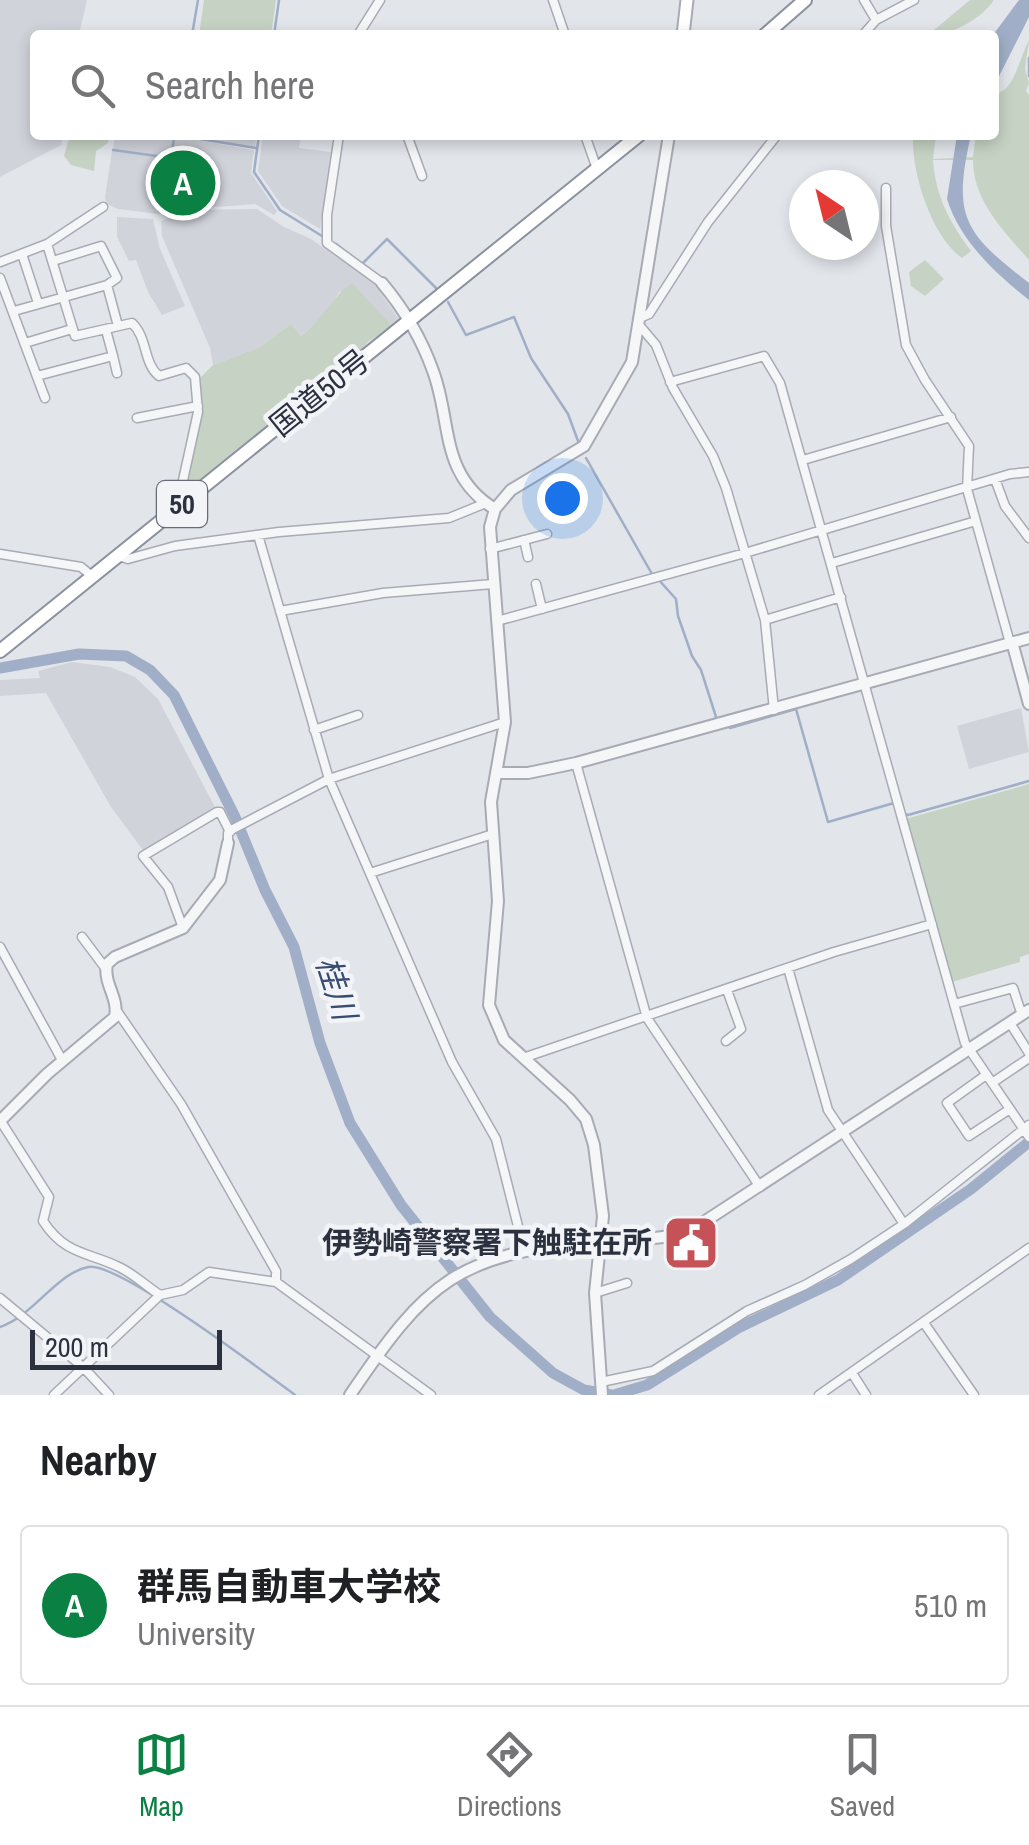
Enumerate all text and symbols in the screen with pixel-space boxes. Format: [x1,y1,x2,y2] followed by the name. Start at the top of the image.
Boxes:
[30,30,999,140] search box
[65,58,120,113] icon: search
[145,60,315,111] text: Search here
[150,146,216,220] pin: A
[789,170,879,260] north arrow
[261,340,378,445] street label: 国道50号
[537,473,588,524] your location
[157,481,207,527] road number: 50
[306,951,368,1028] water label: 桂川
[661,1213,721,1273] public building icon: 伊勢崎警察署下触駐在所
[322,1222,652,1262] place label: 伊勢崎警察署下触駐在所
[30,1325,222,1370] scale bar
[45,1328,109,1366] text: 200 m
[40,1432,157,1488] text: Nearby
[137,1561,441,1612] text: 群馬自動車大学校
[65,1584,84,1627] text: A
[914,1584,987,1627] text: 510 m
[137,1612,255,1655] text: University
[134,1727,189,1825] tab: Map
[457,1727,562,1825] tab: Directions
[830,1727,895,1825] tab: Saved

